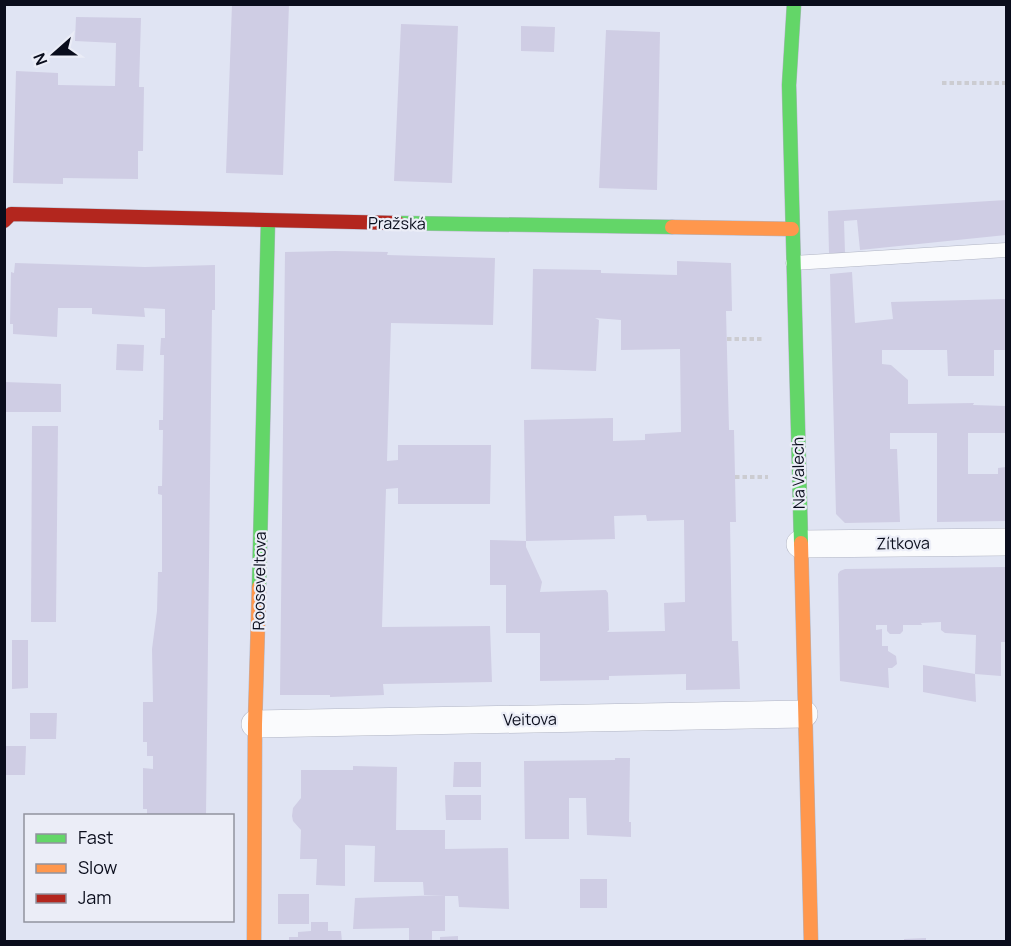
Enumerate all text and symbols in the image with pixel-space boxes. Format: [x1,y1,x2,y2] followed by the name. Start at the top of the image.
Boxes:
[24,24,84,84] north arrow
[28,50,52,69] text: N
[368,211,426,235] street label: Pražská
[786,437,810,509] street label: Na Valech
[247,531,271,631] street label: Rooseveltova
[876,532,930,554] street label: Zítkova
[503,708,557,730] street label: Veitova
[24,814,234,922] legend
[78,825,113,849] text: Fast
[78,855,118,879] text: Slow
[78,885,112,909] text: Jam

